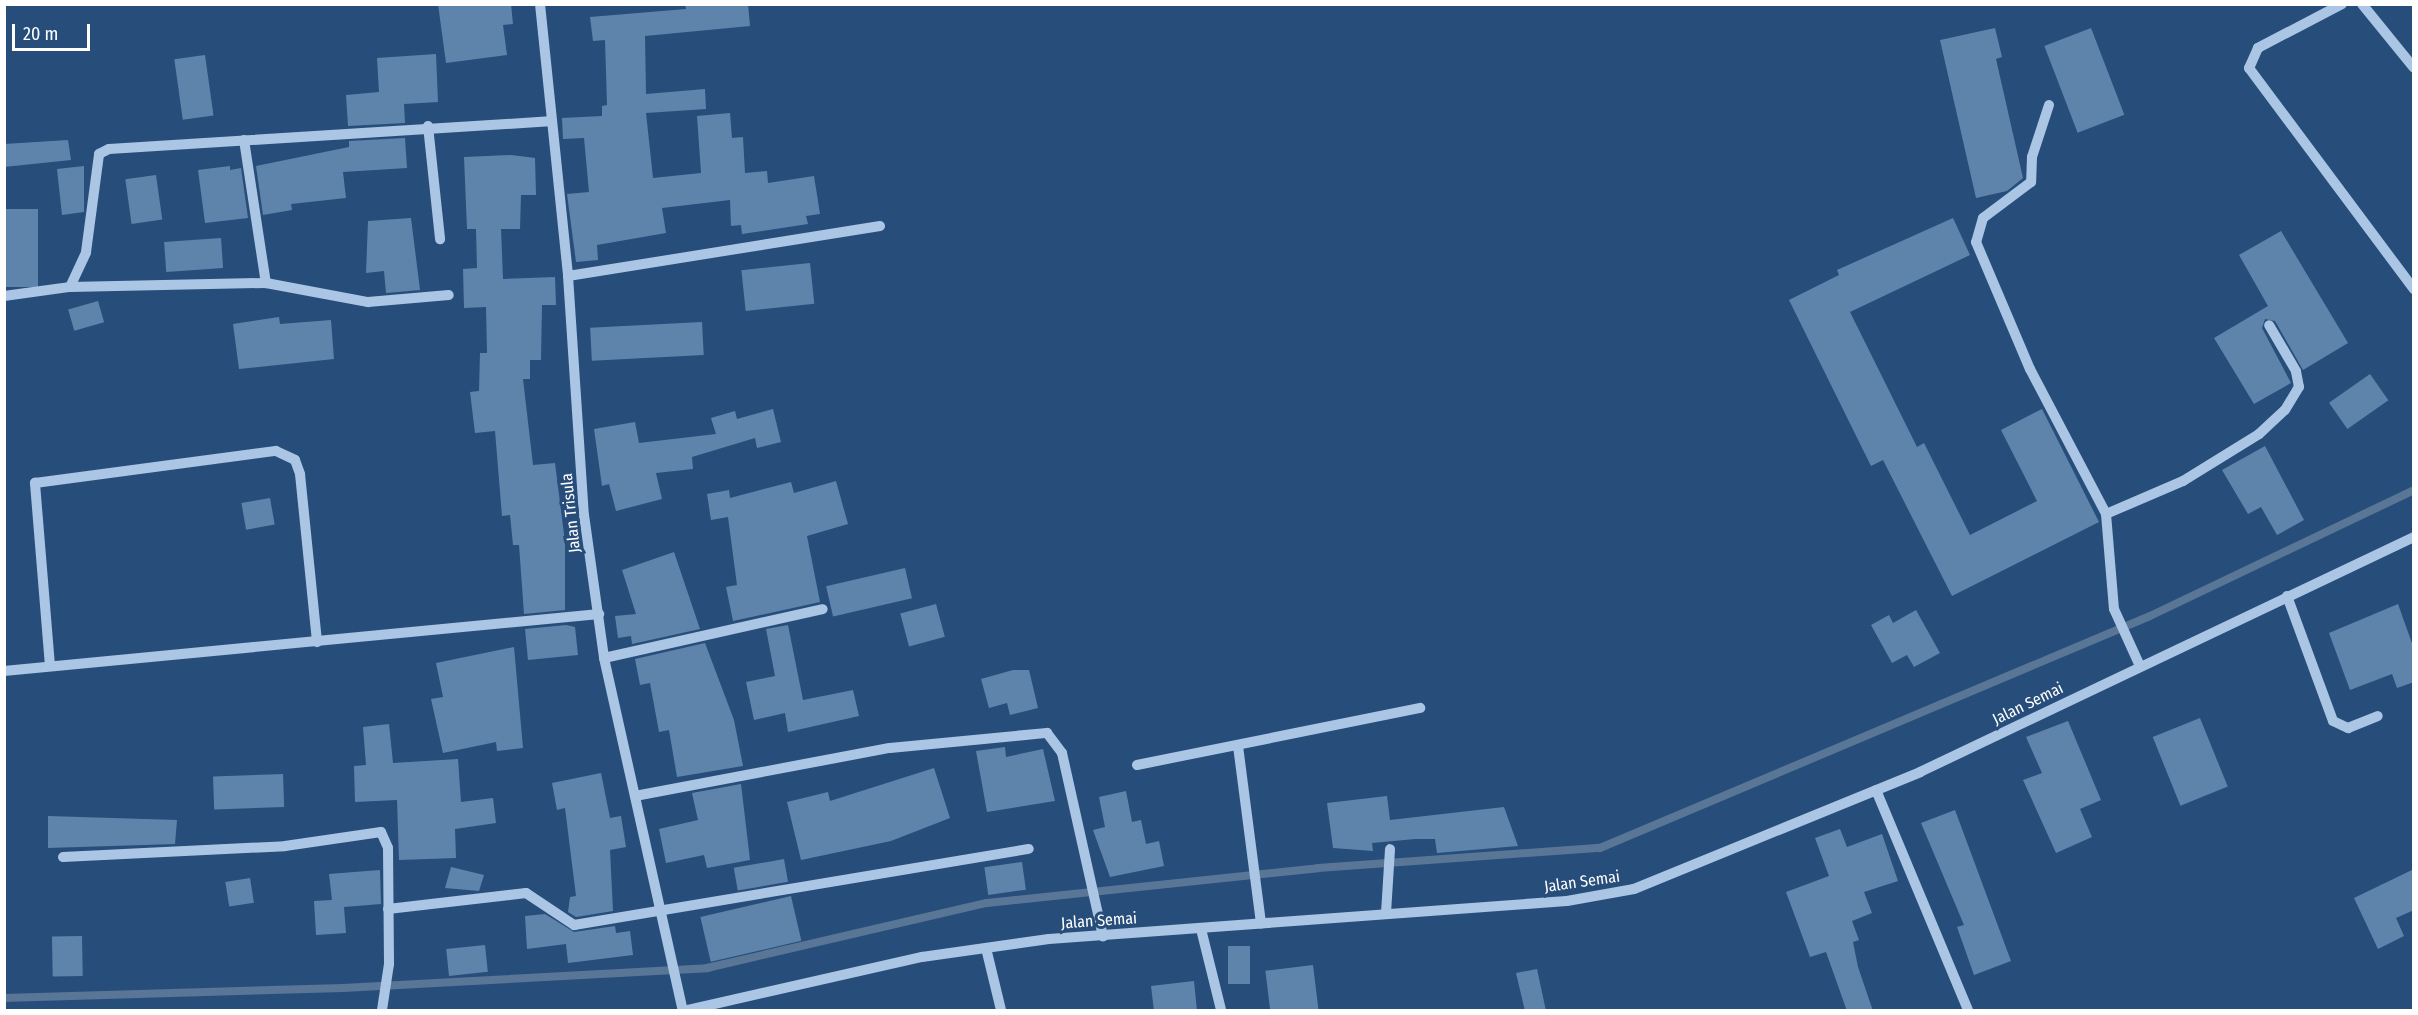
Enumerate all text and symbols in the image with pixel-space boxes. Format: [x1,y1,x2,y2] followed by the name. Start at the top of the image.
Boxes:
[15,12,93,50] scale bar
[23,23,58,45] text: 20 m
[557,472,585,554] street label: Jalan Trisula
[1990,679,2066,729] street label: Jalan Semai
[1543,867,1621,897] street label: Jalan Semai
[1060,909,1138,933] street label: Jalan Semai

